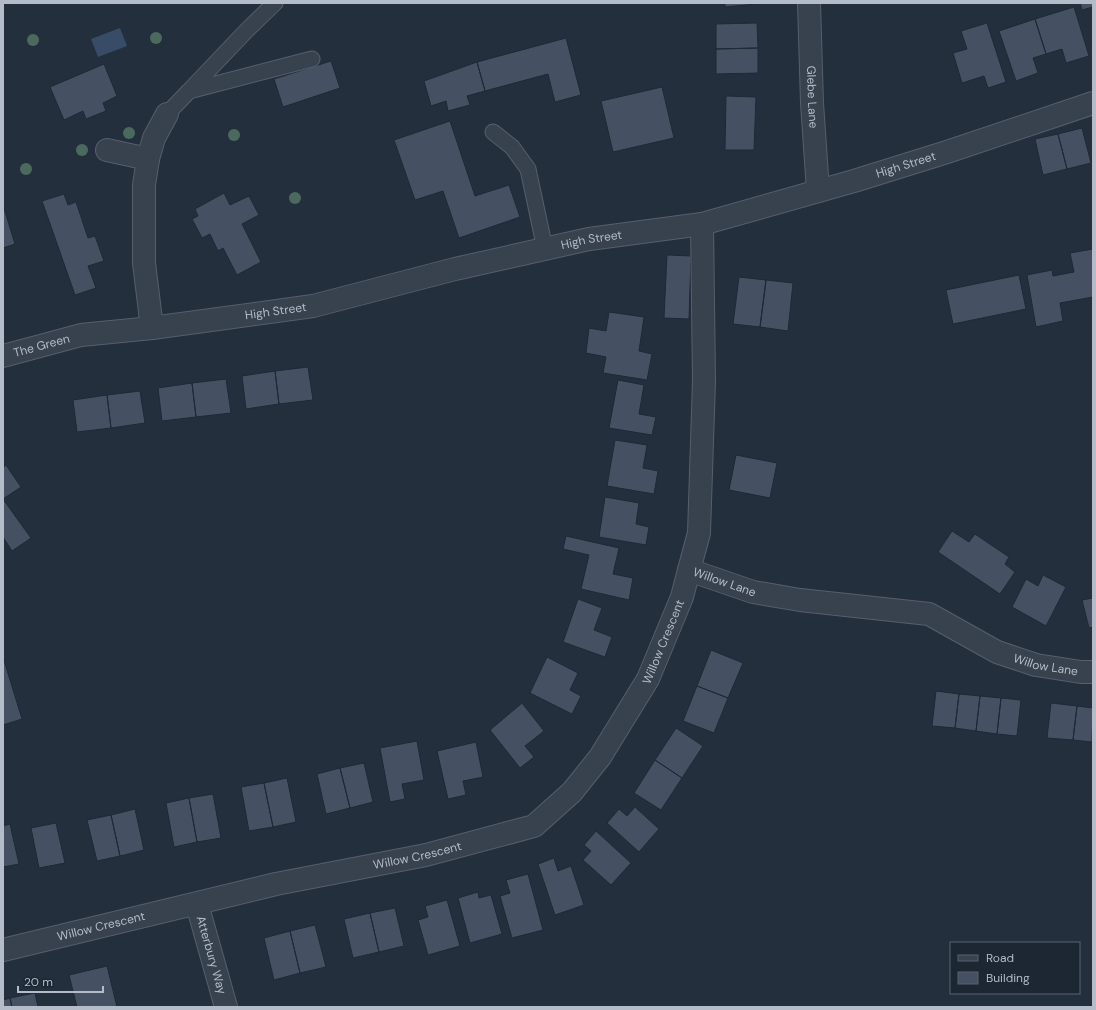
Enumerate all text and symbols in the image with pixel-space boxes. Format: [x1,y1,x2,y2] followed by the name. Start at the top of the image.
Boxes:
[803,65,822,129] street label: Glebe Lane
[874,148,938,182] street label: High Street
[559,227,623,253] street label: High Street
[244,299,308,323] street label: High Street
[12,330,72,361] street label: The Green
[691,564,758,601] street label: Willow Lane
[639,597,688,687] street label: Willow Crescent
[1011,650,1079,679] street label: Willow Lane
[372,838,464,873] street label: Willow Crescent
[55,908,147,945] street label: Willow Crescent
[193,914,230,996] street label: Atterbury Way
[950,942,1080,994] legend
[986,950,1014,966] text: Road
[18,968,103,994] scale bar
[986,970,1030,986] text: Building
[24,974,53,990] text: 20 m

